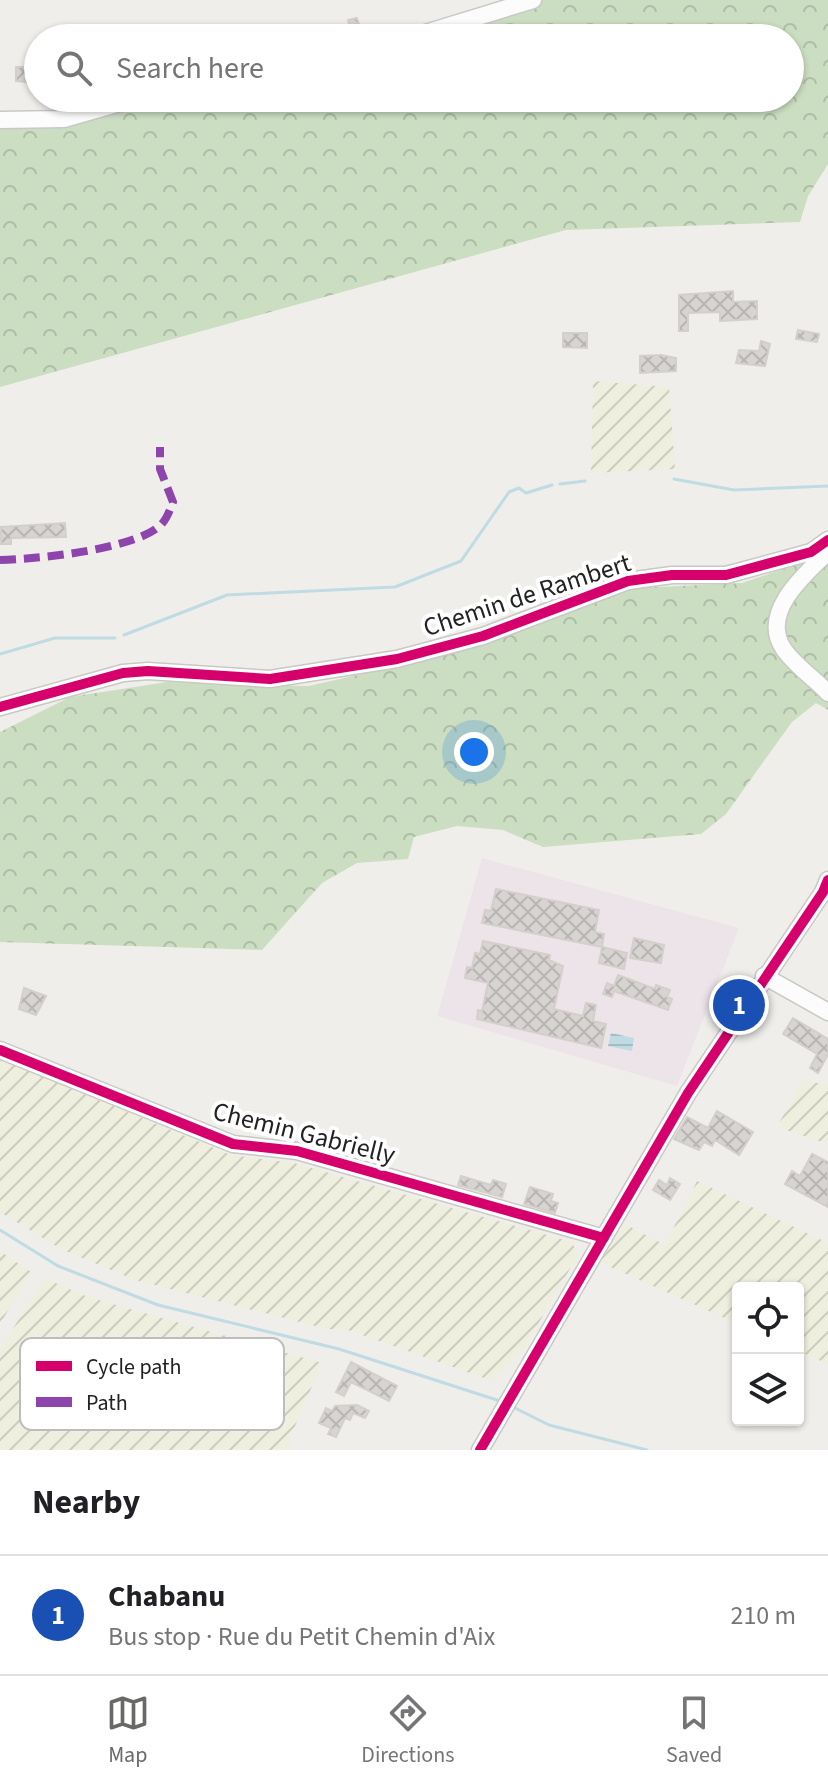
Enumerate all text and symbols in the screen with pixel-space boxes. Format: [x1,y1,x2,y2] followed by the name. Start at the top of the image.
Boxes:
[24,24,804,112] search box
[52,46,96,90] icon: search
[116,47,264,90] text: Search here
[418,544,636,646] street label: Chemin de Rambert
[454,732,494,772] your location
[713,975,765,1035] pin: 1
[209,1092,399,1174] street label: Chemin Gabrielly
[732,1282,804,1426] map controls
[732,1282,804,1354] button: locate
[20,1338,284,1430] legend
[86,1351,182,1383] text: Cycle path
[732,1354,804,1426] button: layers
[86,1387,128,1419] text: Path
[32,1478,140,1527] text: Nearby
[108,1575,225,1618] text: Chabanu
[51,1597,65,1634] text: 1
[730,1597,796,1634] text: 210 m
[108,1618,495,1655] text: Bus stop · Rue du Petit Chemin d'Aix
[106,1691,150,1771] tab: Map
[361,1691,454,1771] tab: Directions
[666,1691,722,1771] tab: Saved

